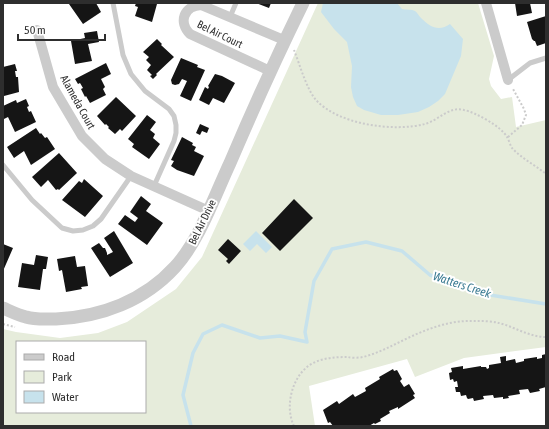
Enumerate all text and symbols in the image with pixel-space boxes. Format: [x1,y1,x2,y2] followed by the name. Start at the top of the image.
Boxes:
[18,16,105,42] scale bar
[195,18,245,50] street label: Bel Air Court
[24,23,46,37] text: 50 m
[58,73,98,131] street label: Alameda Court
[186,198,218,246] street label: Bel Air Drive
[431,269,493,301] water label: Watters Creek
[16,341,146,413] legend
[52,350,75,364] text: Road
[52,370,73,384] text: Park
[52,390,79,404] text: Water

